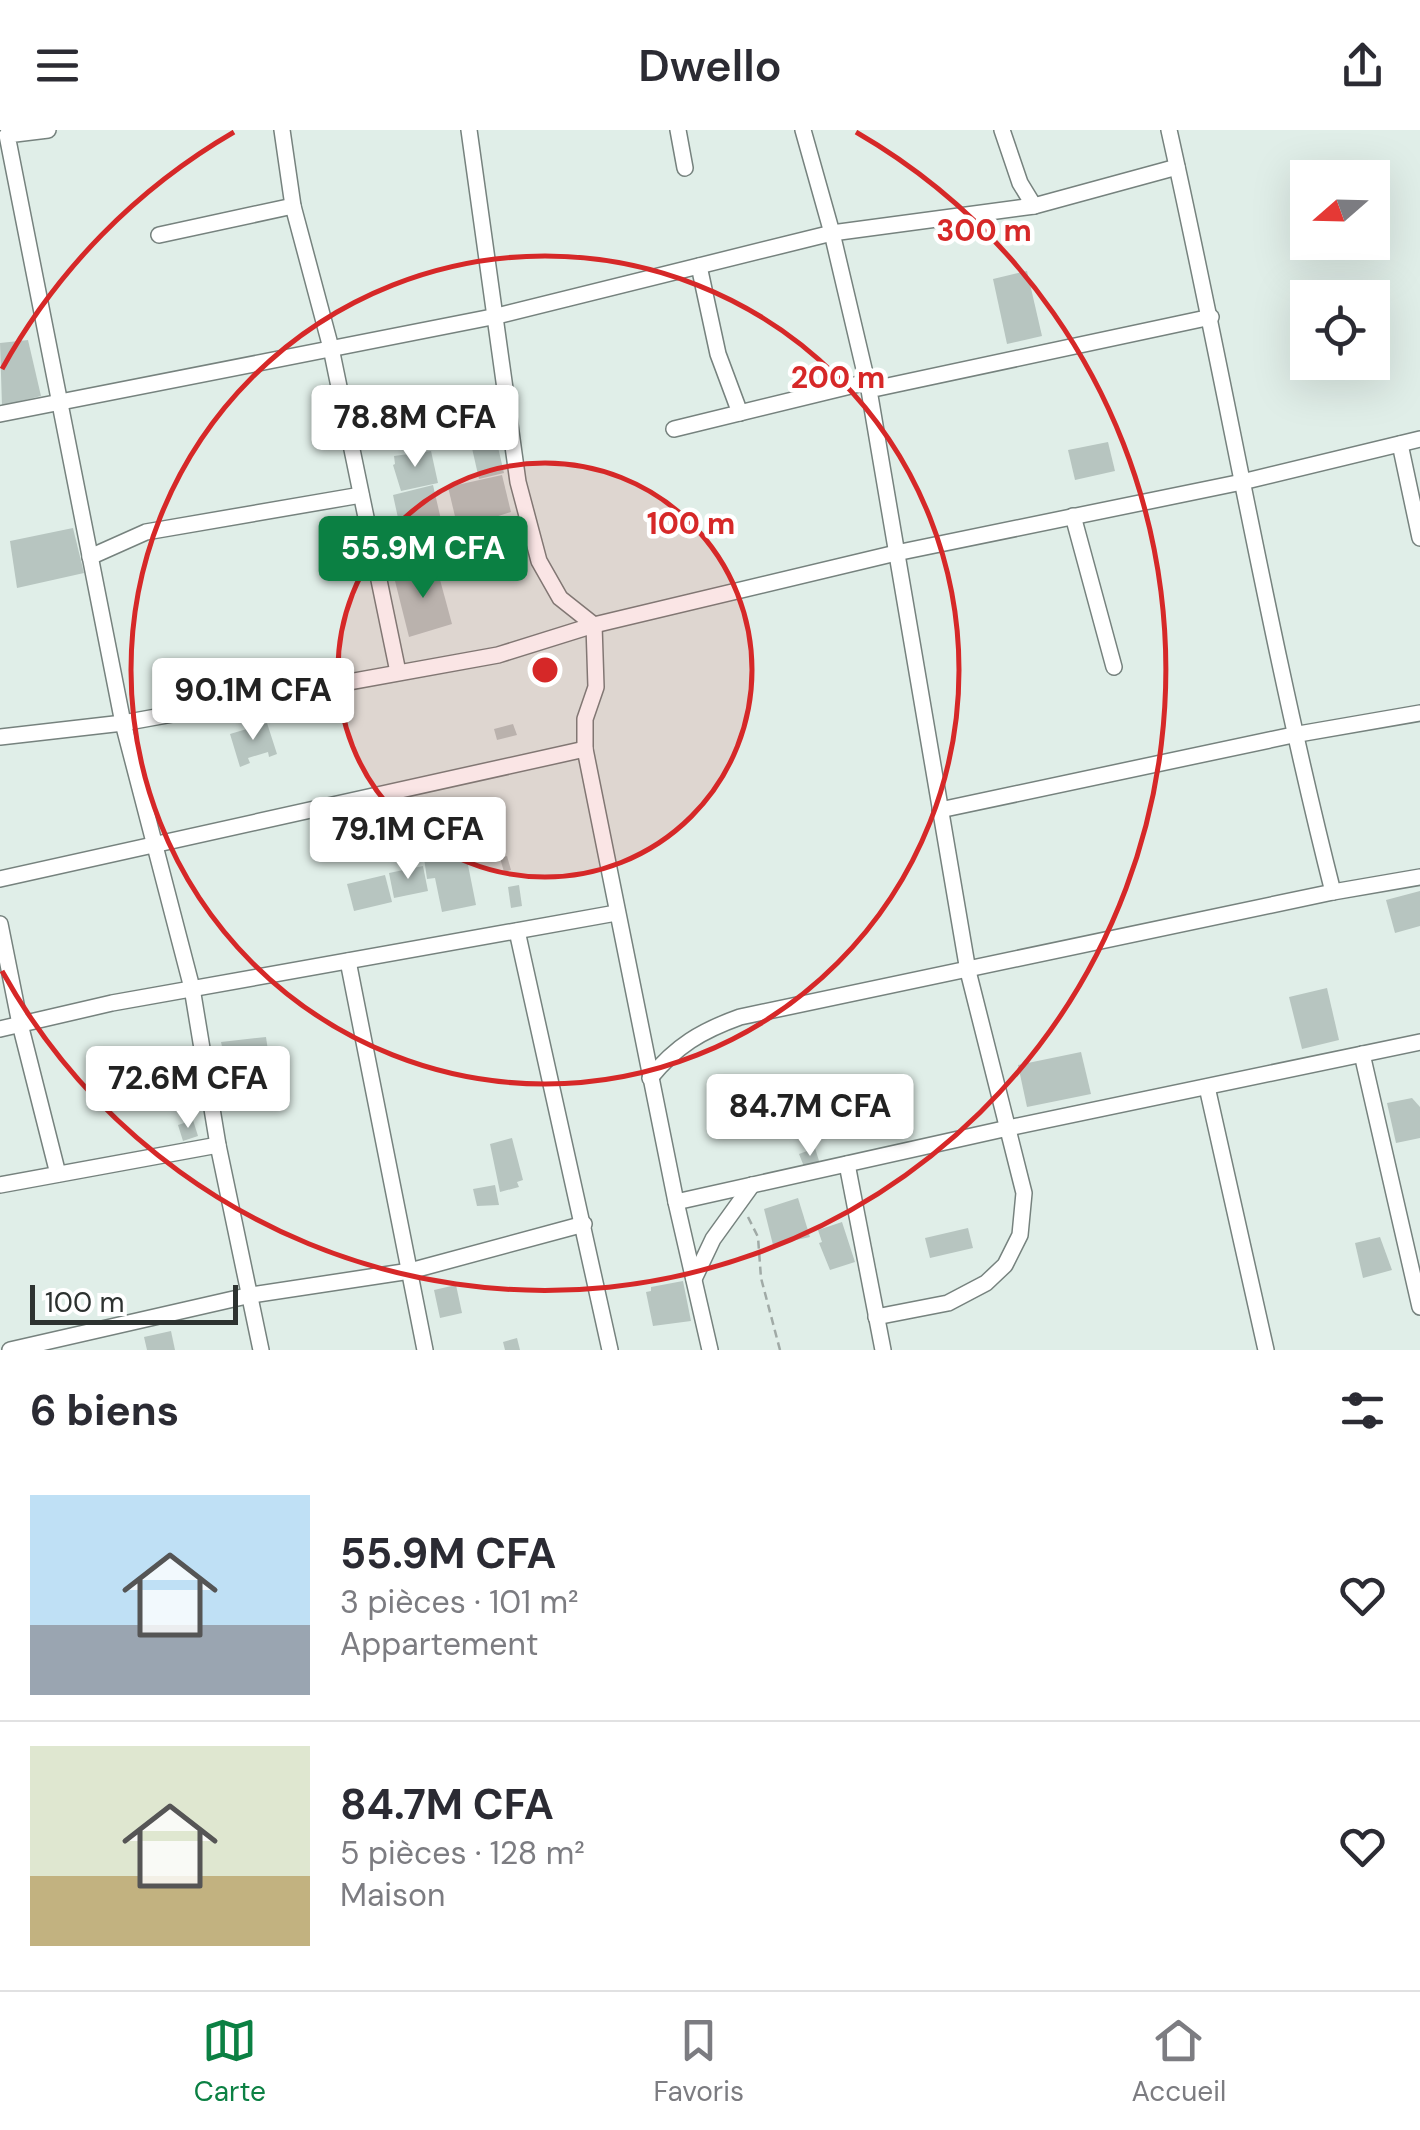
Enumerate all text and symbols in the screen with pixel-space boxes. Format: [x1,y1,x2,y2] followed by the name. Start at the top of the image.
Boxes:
[638,36,782,95] text: Dwello
[30,38,85,93] icon: menu
[1335,38,1390,93] icon: share
[1290,160,1390,260] north arrow
[1290,160,1390,380] map controls
[936,211,1032,250] text: 300 m
[1290,280,1390,380] button: locate
[791,358,885,397] text: 200 m
[301,385,529,470] pin: 78.8M CFA
[333,396,497,438] text: 78.8M CFA
[647,504,735,543] text: 100 m
[309,516,537,601] pin: 55.9M CFA
[341,527,505,569] text: 55.9M CFA
[527,652,563,688] centre of rings
[139,658,367,743] pin: 90.1M CFA
[174,669,332,711] text: 90.1M CFA
[294,797,522,882] pin: 79.1M CFA
[332,808,484,850] text: 79.1M CFA
[74,1046,302,1131] pin: 72.6M CFA
[108,1057,268,1099] text: 72.6M CFA
[696,1074,924,1159] pin: 84.7M CFA
[729,1085,891,1127] text: 84.7M CFA
[30,1280,238,1324] scale bar
[45,1284,124,1321] text: 100 m
[30,1383,179,1438] text: 6 biens
[1335,1383,1390,1438] icon: filters
[340,1526,556,1581] text: 55.9M CFA
[110,1535,230,1655] icon: home
[1335,1568,1390,1623] icon: heart
[340,1581,579,1623] text: 3 pièces · 101 m²
[340,1623,538,1665] text: Appartement
[340,1777,554,1832] text: 84.7M CFA
[110,1786,230,1906] icon: home
[1335,1819,1390,1874] icon: heart
[340,1832,585,1874] text: 5 pièces · 128 m²
[340,1874,445,1916] text: Maison
[194,2013,266,2110] tab: Carte
[653,2013,744,2110] tab: Favoris
[1131,2013,1226,2110] tab: Accueil

